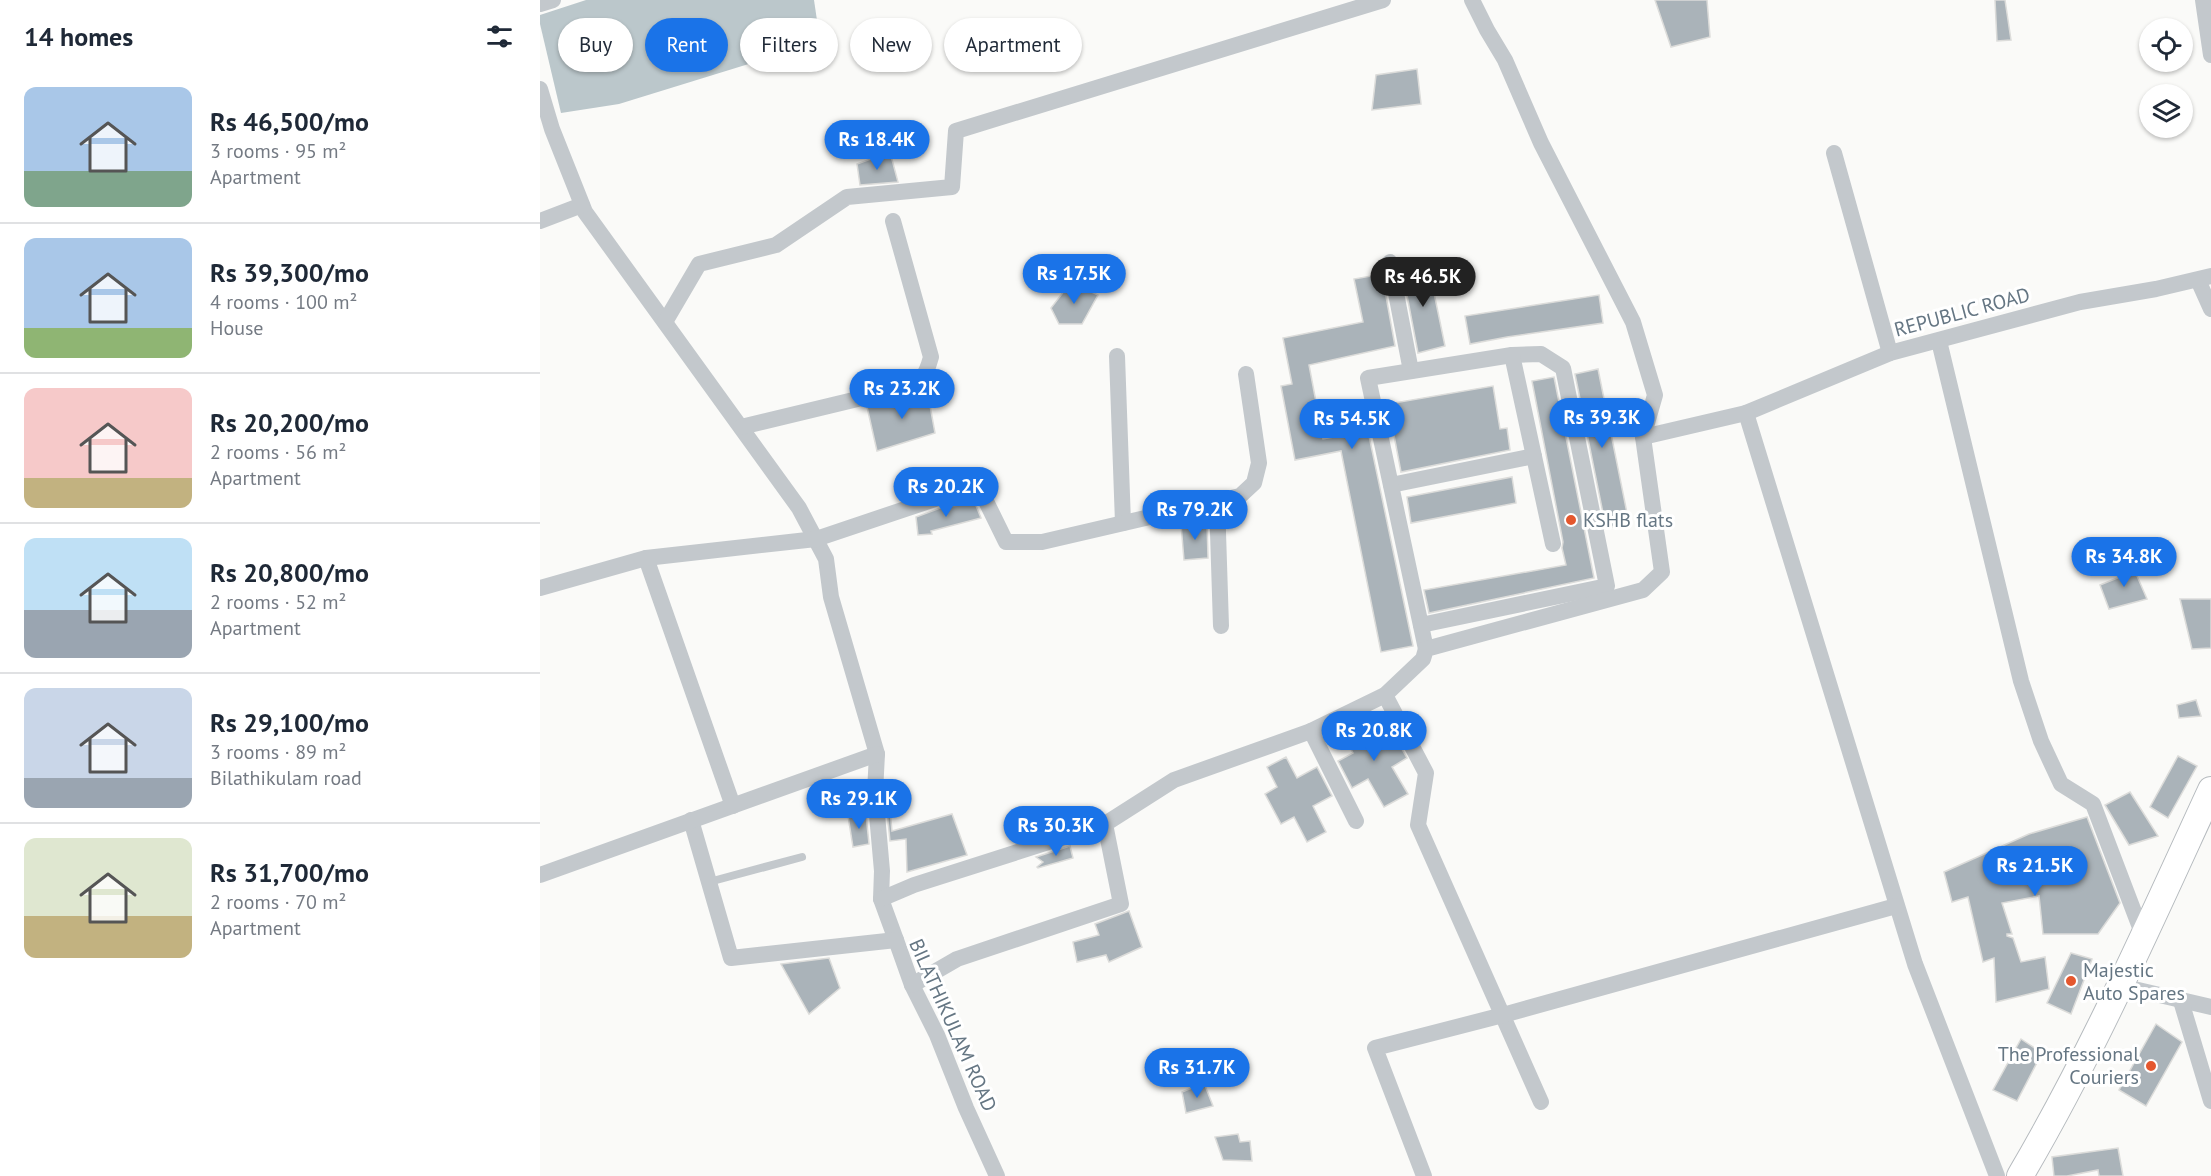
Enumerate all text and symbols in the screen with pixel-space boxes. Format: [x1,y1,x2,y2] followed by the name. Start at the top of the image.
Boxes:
[558,18,633,72] chip: Buy
[645,18,728,72] chip: Rent
[740,18,838,72] chip: Filters
[850,18,932,72] chip: New
[944,18,1082,72] chip: Apartment
[2139,18,2193,138] map controls
[2139,18,2193,72] button: locate
[24,20,133,53] text: 14 homes
[483,20,516,53] icon: filters
[2139,84,2193,138] button: layers
[210,105,369,138] text: Rs 46,500/mo
[72,111,144,183] icon: home
[815,120,939,171] pin: Rs 18.4K
[839,126,915,152] text: Rs 18.4K
[210,138,346,164] text: 3 rooms · 95 m²
[210,164,301,190] text: Apartment
[1012,254,1136,305] pin: Rs 17.5K
[210,256,369,289] text: Rs 39,300/mo
[1361,257,1485,308] pin: Rs 46.5K
[1037,260,1111,286] text: Rs 17.5K
[72,262,144,334] icon: home
[1385,263,1461,289] text: Rs 46.5K
[1891,281,2033,343] street label: REPUBLIC ROAD
[210,289,357,315] text: 4 rooms · 100 m²
[210,315,264,341] text: House
[840,369,964,420] pin: Rs 23.2K
[864,375,940,401] text: Rs 23.2K
[1540,398,1664,449] pin: Rs 39.3K
[1290,399,1414,450] pin: Rs 54.5K
[1564,404,1640,430] text: Rs 39.3K
[1314,405,1390,431] text: Rs 54.5K
[210,406,369,439] text: Rs 20,200/mo
[72,412,144,484] icon: home
[210,439,346,465] text: 2 rooms · 56 m²
[210,465,301,491] text: Apartment
[884,467,1008,518] pin: Rs 20.2K
[908,473,984,499] text: Rs 20.2K
[1133,490,1257,541] pin: Rs 79.2K
[1157,496,1233,522] text: Rs 79.2K
[1583,507,1673,533] place label: KSHB flats
[1564,513,1578,527] marker: KSHB flats
[2062,537,2186,588] pin: Rs 34.8K
[2086,543,2162,569] text: Rs 34.8K
[210,556,369,589] text: Rs 20,800/mo
[72,562,144,634] icon: home
[210,589,346,615] text: 2 rooms · 52 m²
[210,615,301,641] text: Apartment
[210,706,369,739] text: Rs 29,100/mo
[1312,711,1436,762] pin: Rs 20.8K
[72,712,144,784] icon: home
[1336,717,1412,743] text: Rs 20.8K
[210,739,346,765] text: 3 rooms · 89 m²
[210,765,362,791] text: Bilathikulam road
[797,779,921,830] pin: Rs 29.1K
[821,785,897,811] text: Rs 29.1K
[994,806,1118,857] pin: Rs 30.3K
[1018,812,1094,838] text: Rs 30.3K
[1973,846,2097,897] pin: Rs 21.5K
[1997,852,2073,878] text: Rs 21.5K
[210,856,369,889] text: Rs 31,700/mo
[72,862,144,934] icon: home
[210,889,346,915] text: 2 rooms · 70 m²
[210,915,301,941] text: Apartment
[903,935,1003,1115] street label: BILATHIKULAM ROAD
[2083,957,2185,1006] place label: Majestic Auto Spares
[2064,974,2078,988] marker: Majestic Auto Spares
[1998,1041,2139,1090] place label: The Professional Couriers
[1135,1048,1259,1099] pin: Rs 31.7K
[1159,1054,1235,1080] text: Rs 31.7K
[2144,1059,2158,1073] marker: The Professional Couriers

